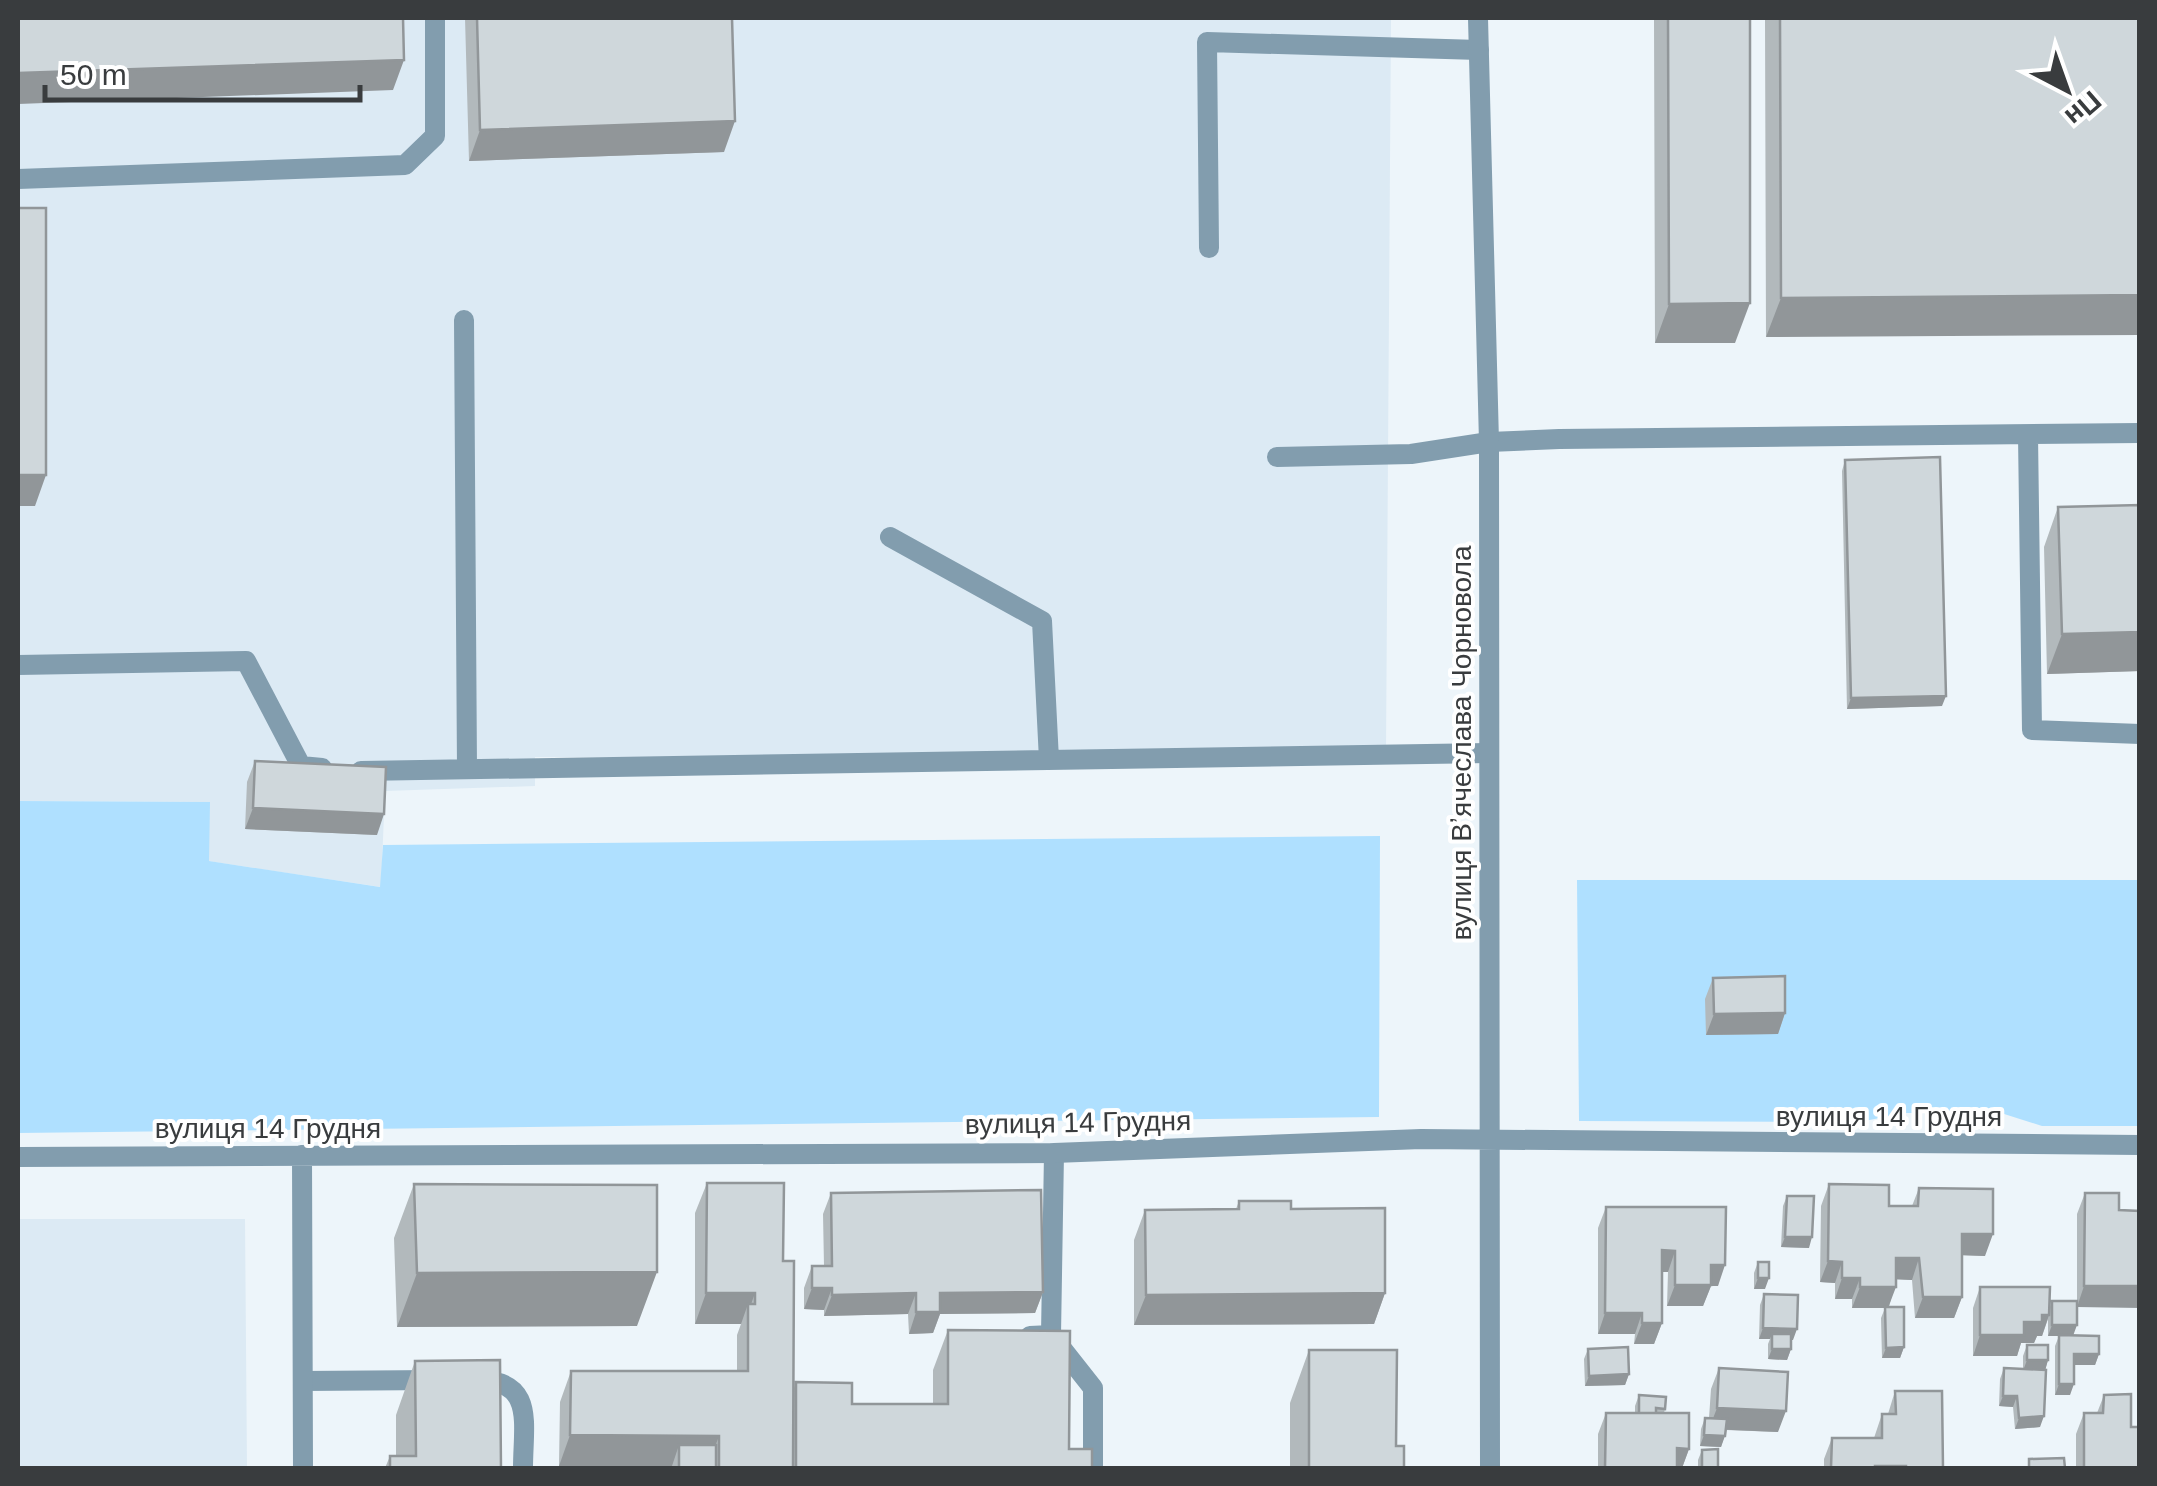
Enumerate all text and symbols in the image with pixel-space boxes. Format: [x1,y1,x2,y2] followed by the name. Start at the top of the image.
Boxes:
[45,40,360,102] scale bar
[2017,40,2117,140] north arrow
[60,58,127,91] text: 50 m
[2059,85,2107,132] text: Пн
[1446,545,1477,940] street label: вулиця Вʼячеслава Чорновола
[1776,1101,2002,1132] street label: вулиця 14 Грудня
[965,1105,1191,1140] street label: вулиця 14 Грудня
[155,1113,381,1144] street label: вулиця 14 Грудня

